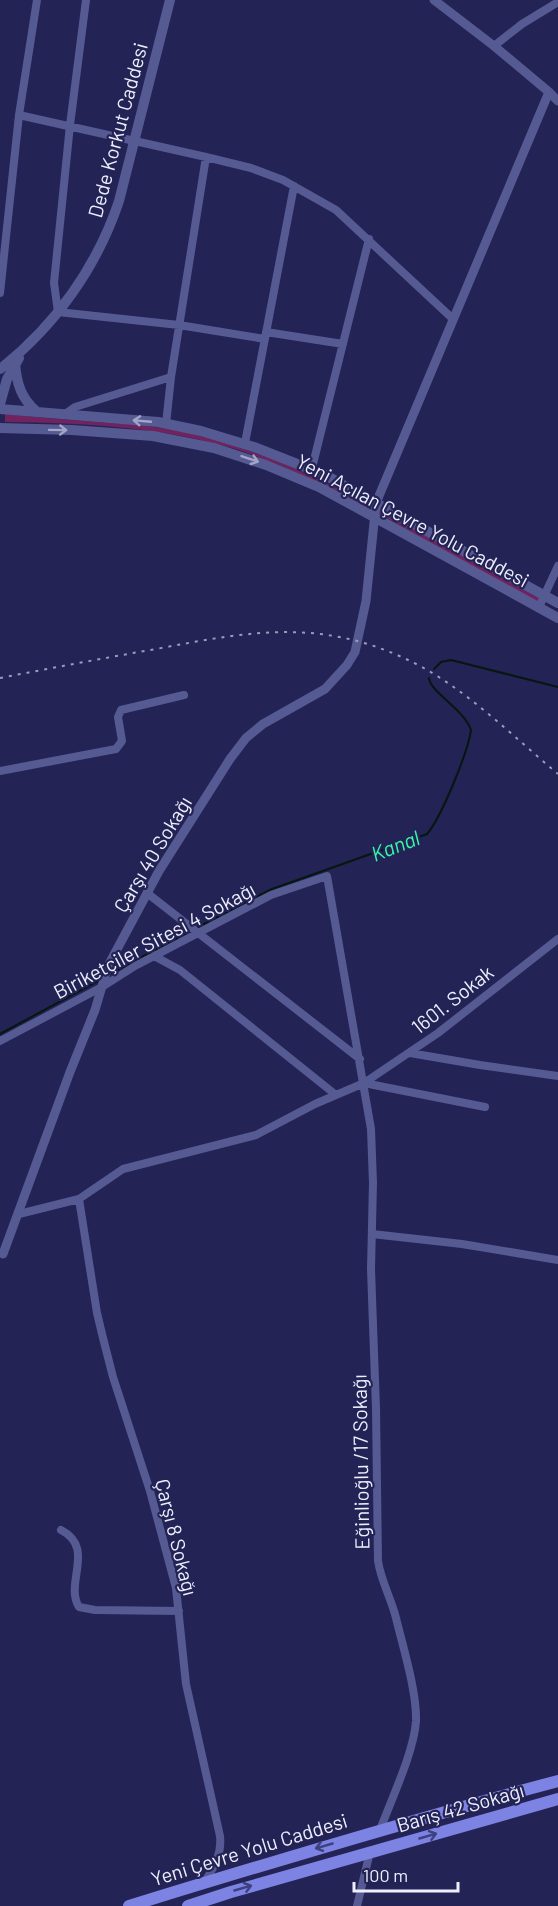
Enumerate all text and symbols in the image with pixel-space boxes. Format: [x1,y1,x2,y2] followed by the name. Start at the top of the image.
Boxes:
[82,40,152,220] street label: Dede Korkut Caddesi
[132,415,152,426] one-way arrow
[48,424,68,435] one-way arrow
[292,448,534,592] street label: Yeni Açılan Çevre Yolu Caddesi
[240,455,259,466] one-way arrow
[108,792,196,916] street label: Çarşı 40 Sokağı
[367,824,423,866] water label: Kanal
[49,877,259,1003] street label: Biriketçiler Sitesi 4 Sokağı
[406,960,498,1038] street label: 1601. Sokak
[346,1374,374,1550] street label: Eğinlioğlu /17 Sokağı
[151,1476,203,1598] street label: Çarşı 8 Sokağı
[394,1777,526,1837] street label: Barış 42 Sokağı
[148,1808,350,1890] street label: Yeni Çevre Yolu Caddesi
[418,1830,437,1841] one-way arrow
[315,1841,334,1852] one-way arrow
[354,1855,458,1893] scale bar
[363,1864,408,1886] text: 100 m
[233,1882,252,1893] one-way arrow

